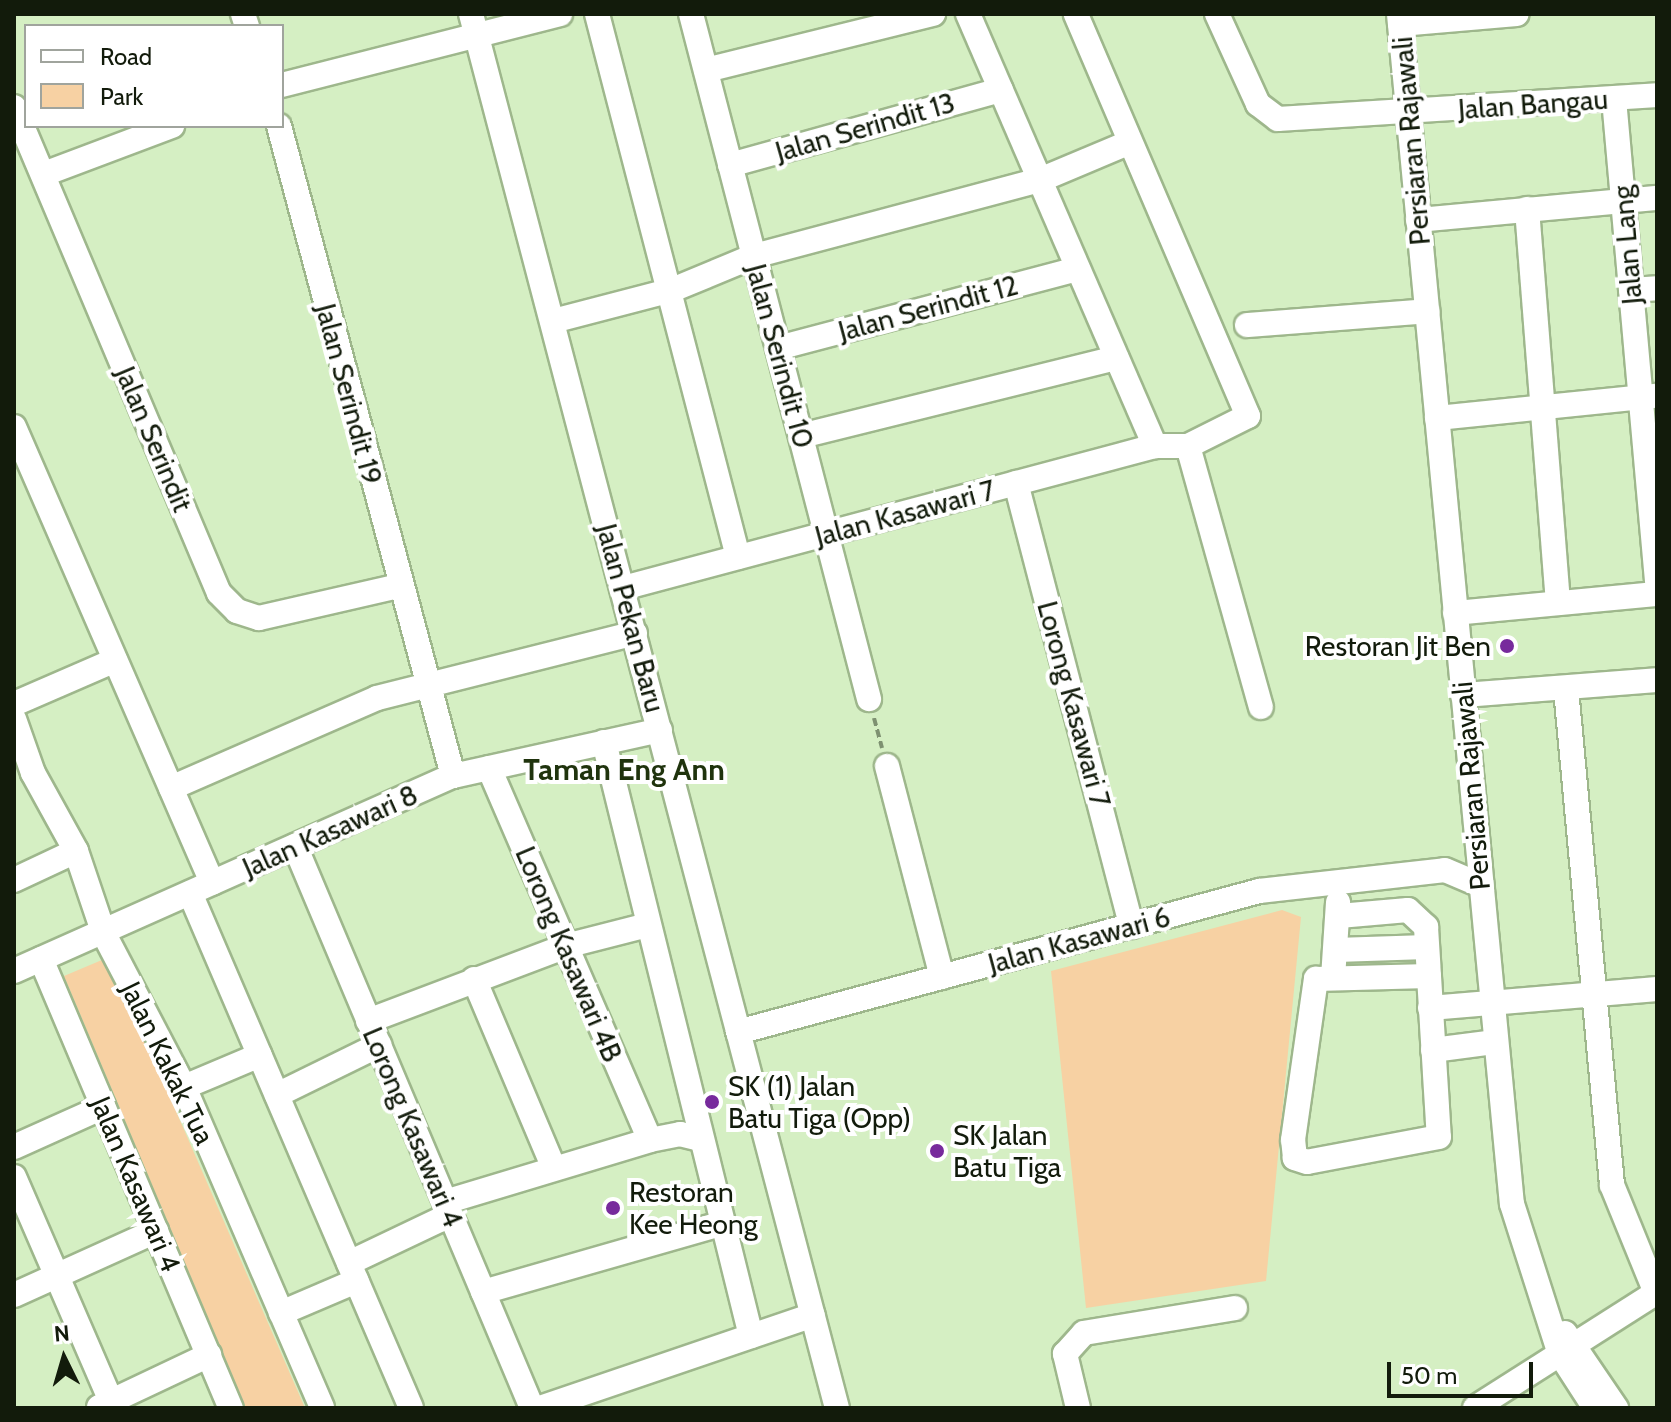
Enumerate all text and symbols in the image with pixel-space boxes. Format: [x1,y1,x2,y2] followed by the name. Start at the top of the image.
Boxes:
[24,24,284,128] legend
[1385,35,1437,247] street label: Persiaran Rajawali
[100,42,152,71] text: Road
[100,82,143,111] text: Park
[1457,82,1609,126] street label: Jalan Bangau
[771,85,959,169] street label: Jalan Serindit 13
[1605,184,1649,306] street label: Jalan Lang
[739,260,821,452] street label: Jalan Serindit 10
[835,268,1021,348] street label: Jalan Serindit 12
[309,300,389,488] street label: Jalan Serindit 19
[108,361,200,517] street label: Jalan Serindit
[811,473,999,553] street label: Jalan Kasawari 7
[590,520,672,716] street label: Jalan Pekan Baru
[1030,597,1118,811] street label: Lorong Kasawari 7
[1305,629,1491,663] place label: Restoran Jit Ben
[1498,637,1516,655] marker: Restoran Jit Ben
[1445,680,1497,892] street label: Persiaran Rajawali
[523,752,725,788] district label: Taman Eng Ann
[237,777,423,885] street label: Jalan Kasawari 8
[509,841,629,1067] street label: Lorong Kasawari 4B
[984,900,1174,980] street label: Jalan Kasawari 6
[114,976,222,1150] street label: Jalan Kakak Tua
[356,1022,470,1232] street label: Lorong Kasawari 4
[728,1069,911,1135] place label: SK (1) Jalan Batu Tiga (Opp)
[84,1091,188,1277] street label: Jalan Kasawari 4
[703,1093,721,1111] marker: SK (1) Jalan Batu Tiga (Opp)
[953,1118,1061,1184] place label: SK Jalan Batu Tiga
[928,1142,946,1160] marker: SK Jalan Batu Tiga
[629,1175,758,1241] place label: Restoran Kee Heong
[604,1199,622,1217] marker: Restoran Kee Heong
[24,1318,104,1398] north arrow
[53,1319,71,1348] text: N
[1391,1346,1537,1396] scale bar
[1401,1361,1457,1390] text: 50 m

